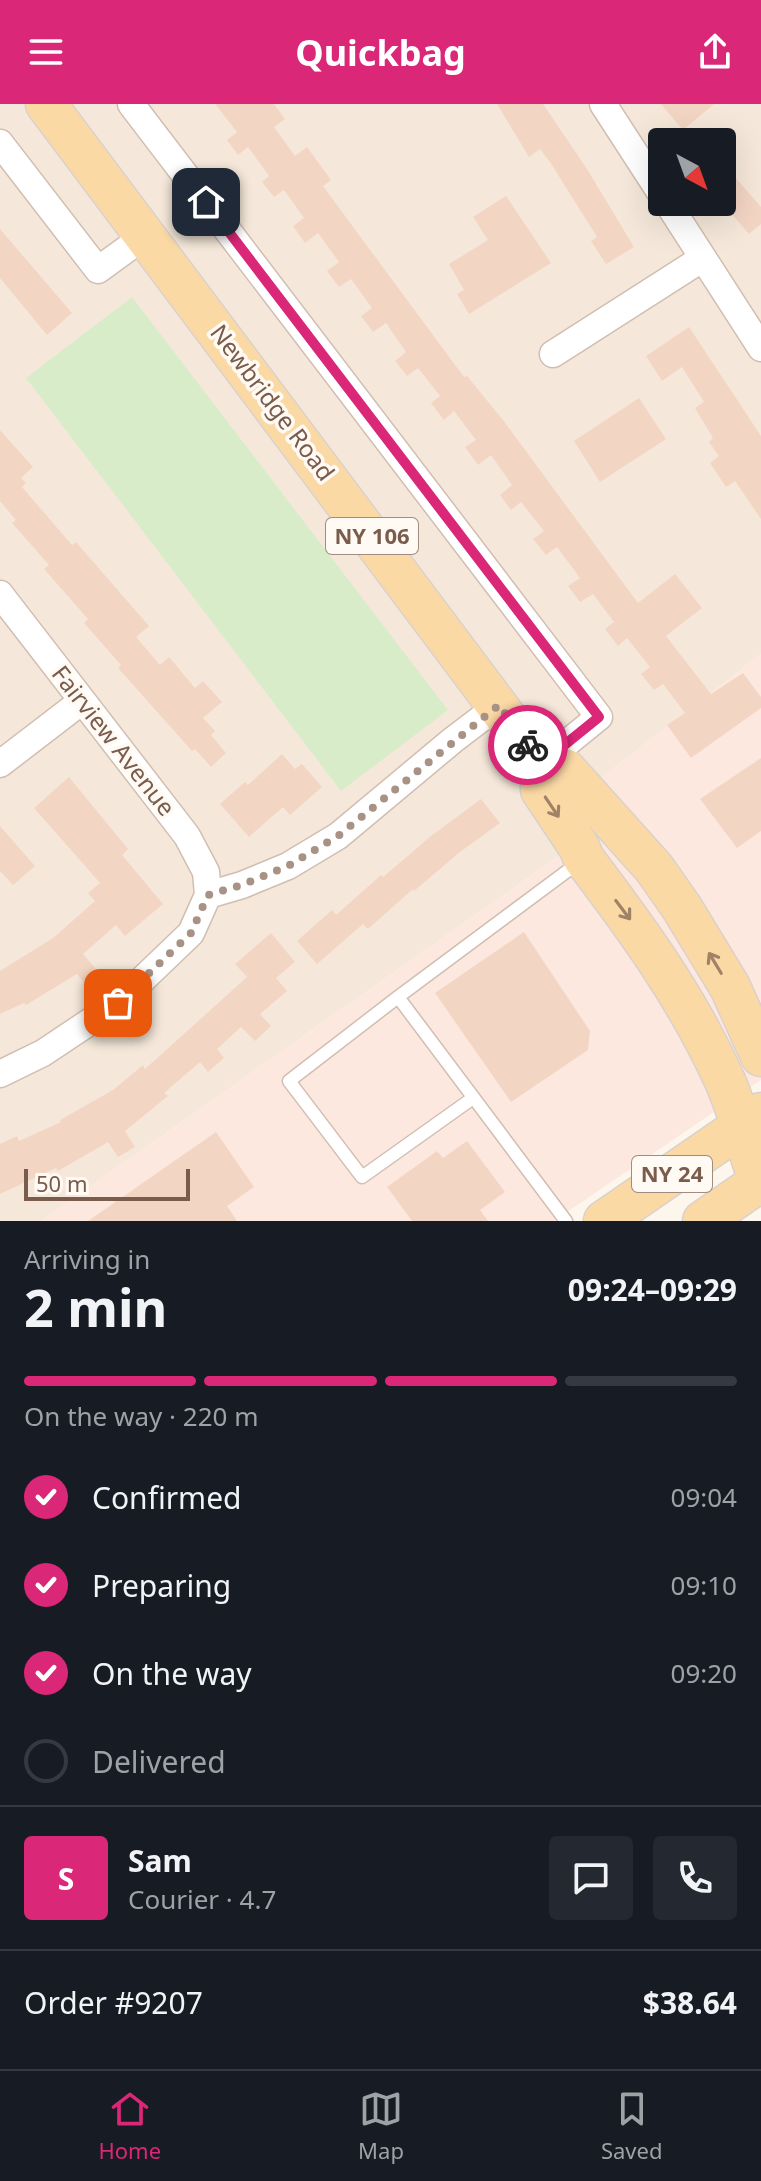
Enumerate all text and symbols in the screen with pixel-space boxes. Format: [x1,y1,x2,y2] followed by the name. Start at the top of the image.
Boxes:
[295,28,466,77] text: Quickbag
[24,30,68,74] icon: menu
[693,30,737,74] icon: share
[648,128,736,216] north arrow
[648,128,736,216] map controls
[172,168,240,236] pin
[184,180,228,224] icon: home
[203,317,343,487] street label: Newbridge Road
[326,518,418,554] road number: NY 106
[45,658,183,822] street label: Fairview Avenue
[488,705,568,785] courier
[506,723,550,767] icon: bike
[544,796,561,818] one-way arrow
[615,899,632,920] one-way arrow
[707,952,723,975] one-way arrow
[84,969,152,1037] pin
[96,981,140,1025] icon: bag
[632,1156,712,1192] road number: NY 24
[24,1165,190,1201] scale bar
[36,1168,87,1198] text: 50 m
[24,1241,150,1277] text: Arriving in
[568,1269,737,1310] text: 09:24–09:29
[24,1271,167,1342] text: 2 min
[24,1398,258,1434] text: On the way · 220 m
[24,1475,68,1519] icon: check
[92,1477,242,1518] text: Confirmed
[671,1479,737,1515] text: 09:04
[24,1563,68,1607] icon: check
[92,1565,231,1606] text: Preparing
[671,1567,737,1603] text: 09:10
[24,1651,68,1695] icon: check
[92,1653,252,1694] text: On the way
[671,1655,737,1691] text: 09:20
[92,1741,226,1782] text: Delivered
[549,1836,633,1920] button: chat
[653,1836,737,1920] button: phone
[128,1840,192,1881] text: Sam
[58,1858,74,1899] text: S
[128,1881,276,1917] text: Courier · 4.7
[24,1982,203,2023] text: Order #9207
[643,1982,737,2023] text: $38.64
[99,2087,161,2165] tab: Home
[358,2087,404,2165] tab: Map
[601,2087,662,2165] tab: Saved

